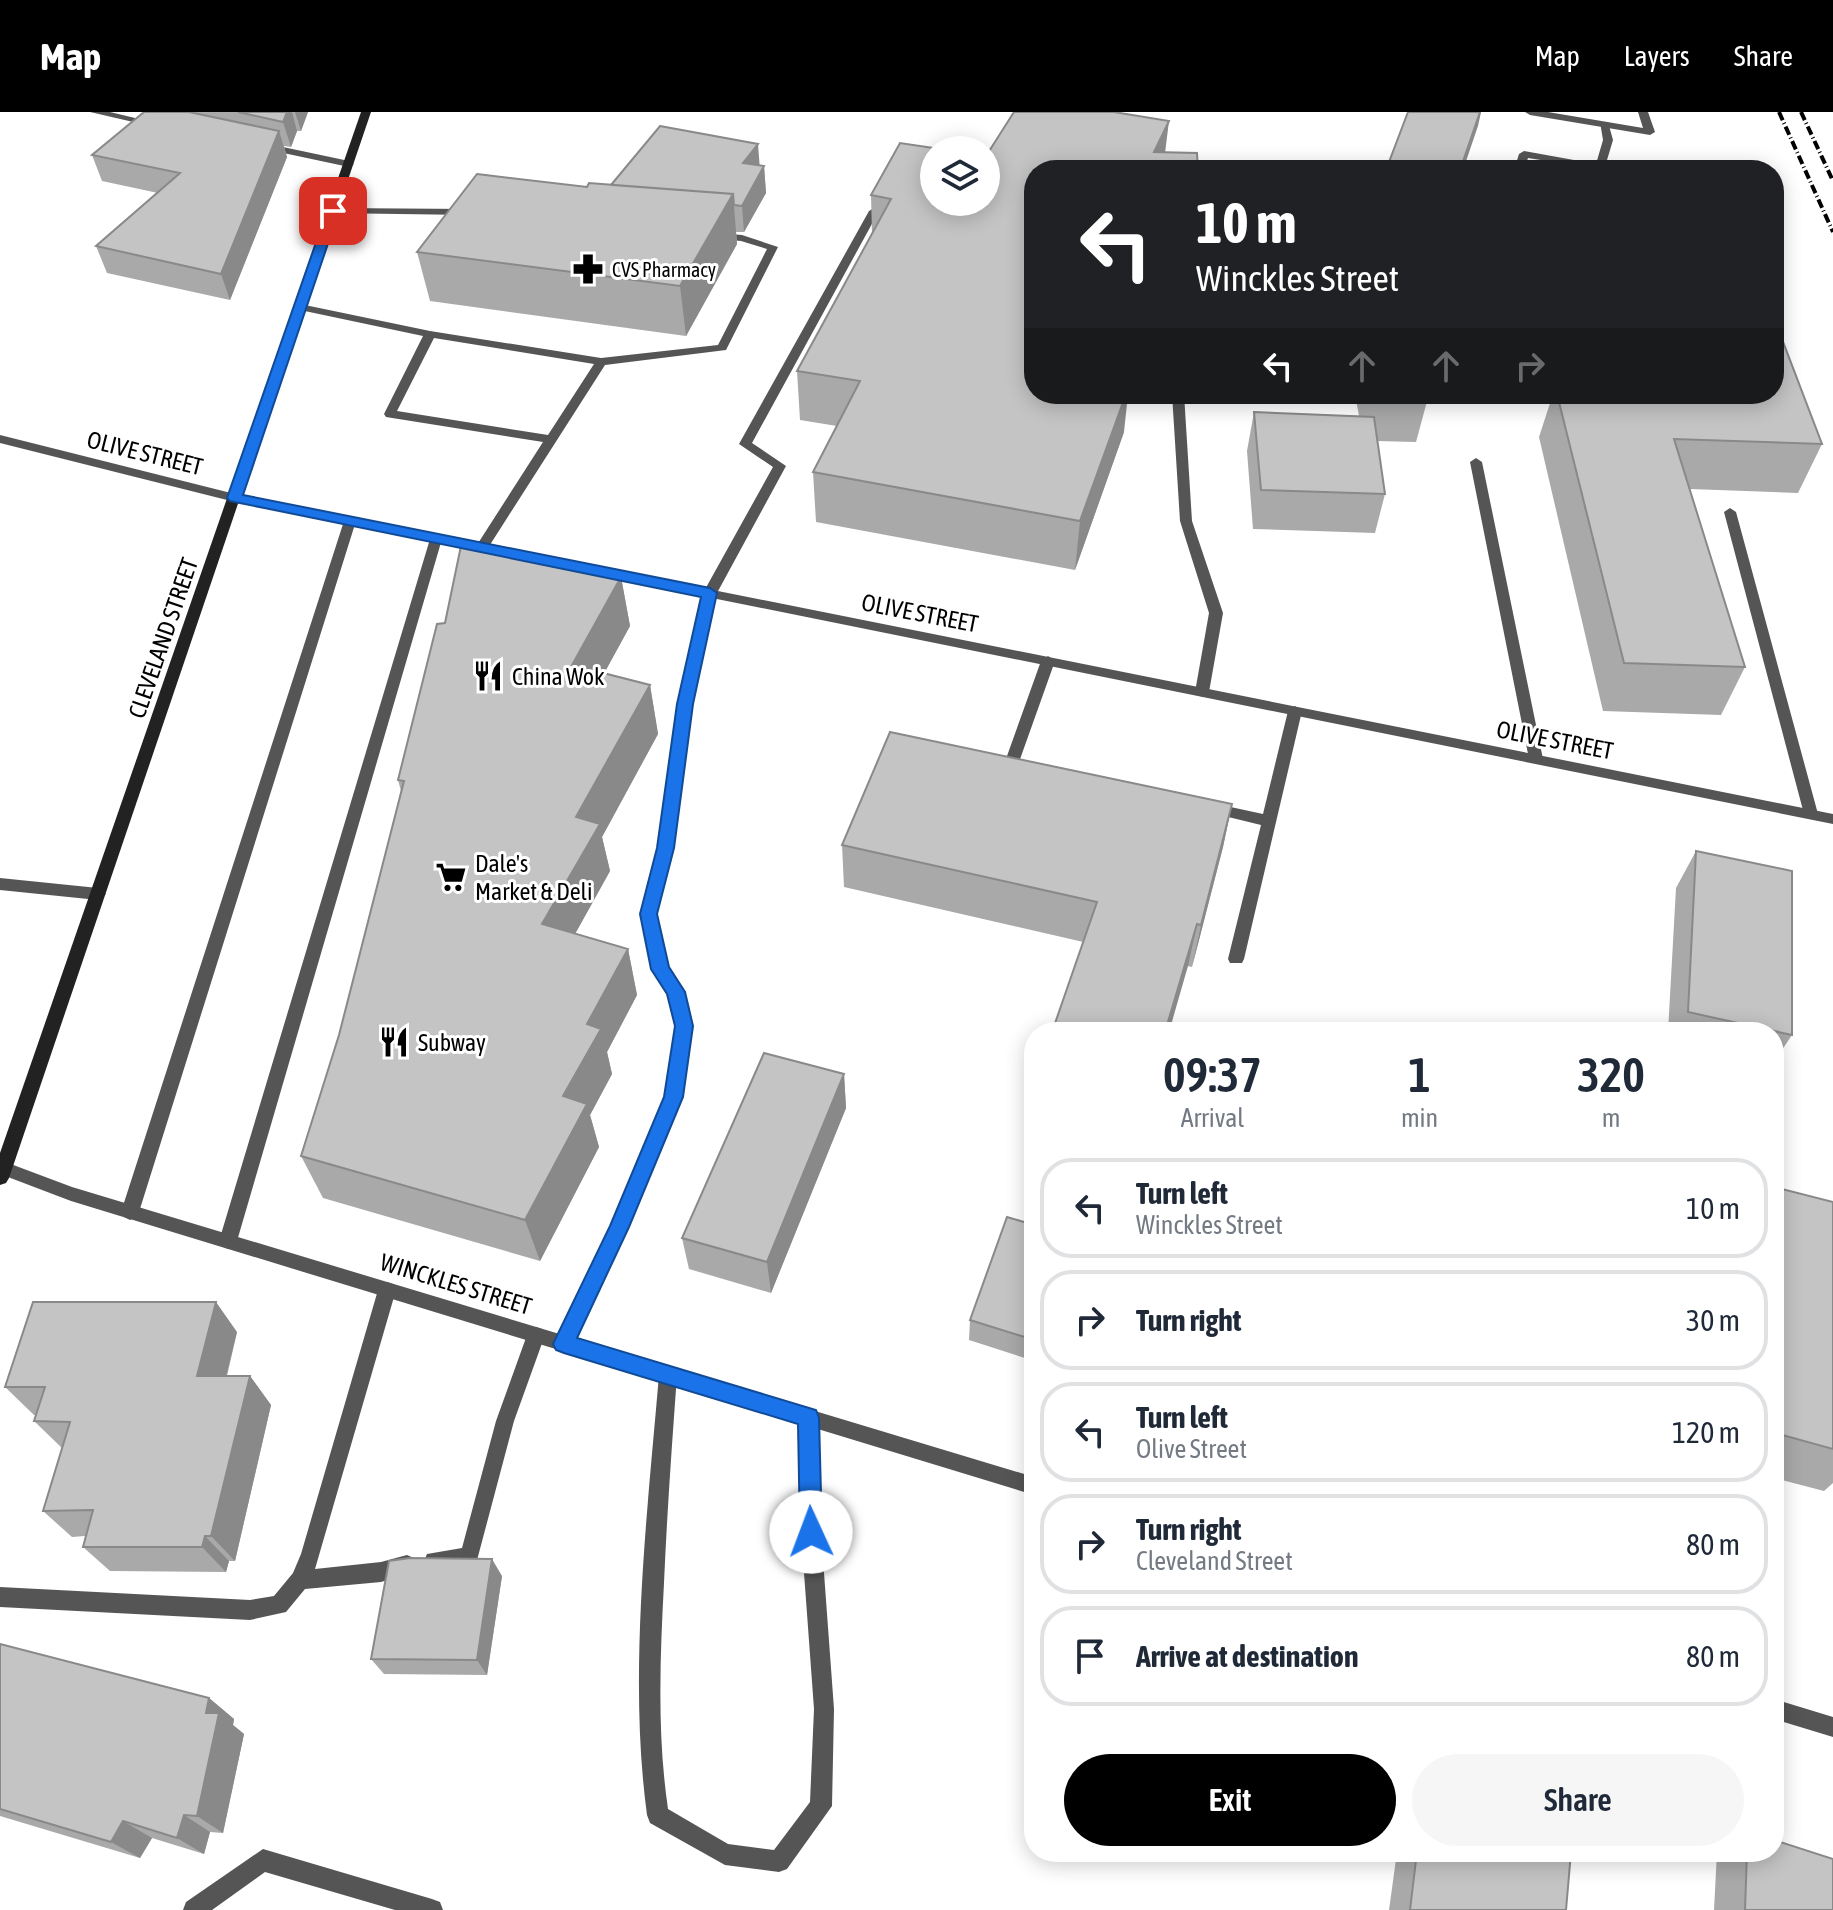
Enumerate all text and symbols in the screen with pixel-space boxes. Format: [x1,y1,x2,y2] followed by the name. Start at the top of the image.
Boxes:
[40,35,101,78] text: Map
[1535,40,1580,72] text: Map
[1624,40,1690,72] text: Layers
[1734,40,1793,72] text: Share
[920,136,1000,216] map controls
[920,136,1000,216] button: layers
[299,177,367,245] pin
[311,189,355,233] icon: arrive
[1196,191,1297,255] text: 10 m
[1064,192,1168,296] icon: left
[571,252,605,286] pharmacy icon: CVS Pharmacy
[1196,257,1399,299] text: Winckles Street
[612,258,716,281] place label: CVS Pharmacy
[1256,344,1300,388] icon: left
[1340,344,1384,388] icon: ahead
[1424,344,1468,388] icon: ahead
[1508,344,1552,388] icon: right
[84,426,206,481] street label: OLIVE STREET
[123,554,203,722] street label: CLEVELAND STREET
[859,588,981,638] street label: OLIVE STREET
[471,659,505,693] restaurant icon: China Wok
[512,663,605,690] place label: China Wok
[1494,715,1616,765] street label: OLIVE STREET
[475,850,592,905] place label: Dale's Market & Deli
[434,860,468,894] supermarket icon: Dale's Market & Deli
[377,1025,411,1059] restaurant icon: Subway
[418,1029,486,1056] place label: Subway
[1163,1047,1262,1102] text: 09:37
[1408,1047,1431,1102] text: 1
[1577,1047,1645,1102] text: 320
[1181,1103,1244,1133] text: Arrival
[1401,1103,1438,1133] text: min
[1602,1103,1620,1133] text: m
[1136,1176,1228,1210] text: Turn left
[1068,1186,1112,1230] icon: left
[1686,1191,1740,1225] text: 10 m
[1136,1210,1283,1240] text: Winckles Street
[377,1248,535,1320] street label: WINCKLES STREET
[1068,1298,1112,1342] icon: right
[1136,1303,1242,1337] text: Turn right
[1686,1303,1740,1337] text: 30 m
[1136,1400,1228,1434] text: Turn left
[1068,1410,1112,1454] icon: left
[1672,1415,1740,1449] text: 120 m
[1136,1434,1247,1464] text: Olive Street
[769,1490,853,1574] position arrow
[1136,1512,1242,1546] text: Turn right
[1068,1522,1112,1566] icon: right
[1686,1527,1740,1561] text: 80 m
[1136,1546,1293,1576] text: Cleveland Street
[1068,1634,1112,1678] icon: arrive
[1136,1639,1358,1673] text: Arrive at destination
[1686,1639,1740,1673] text: 80 m
[1064,1754,1396,1846] button: Exit
[1412,1754,1744,1846] button: Share

